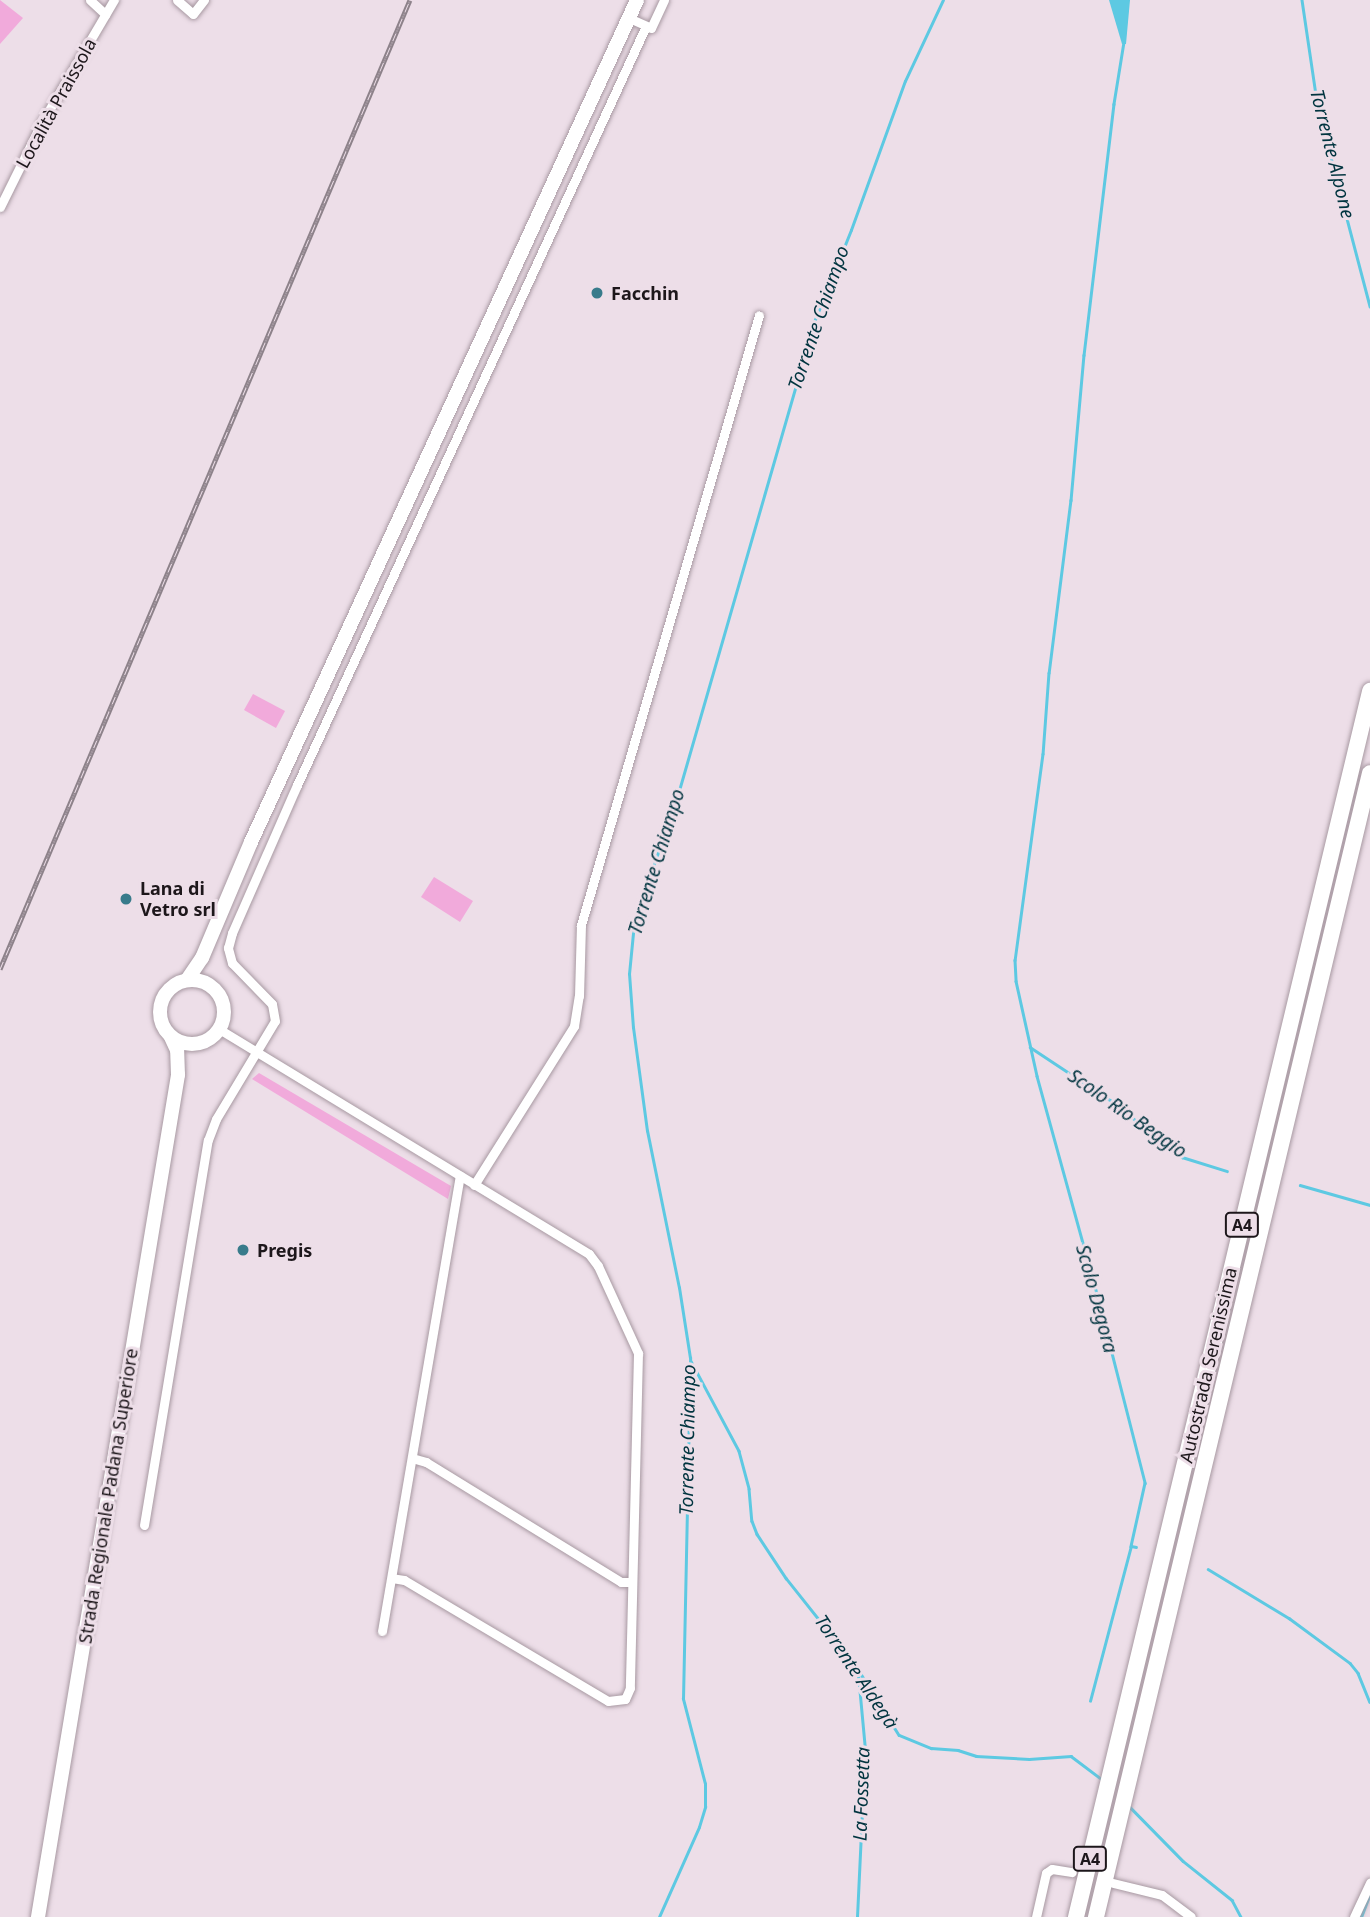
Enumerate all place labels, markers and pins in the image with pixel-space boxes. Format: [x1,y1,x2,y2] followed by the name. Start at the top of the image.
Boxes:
[611,282,679,304] place label: Facchin
[589,285,605,301] marker: Facchin
[140,878,216,920] place label: Lana di Vetro srl
[118,891,134,907] marker: Lana di Vetro srl
[257,1239,312,1261] place label: Pregis
[235,1242,251,1258] marker: Pregis

